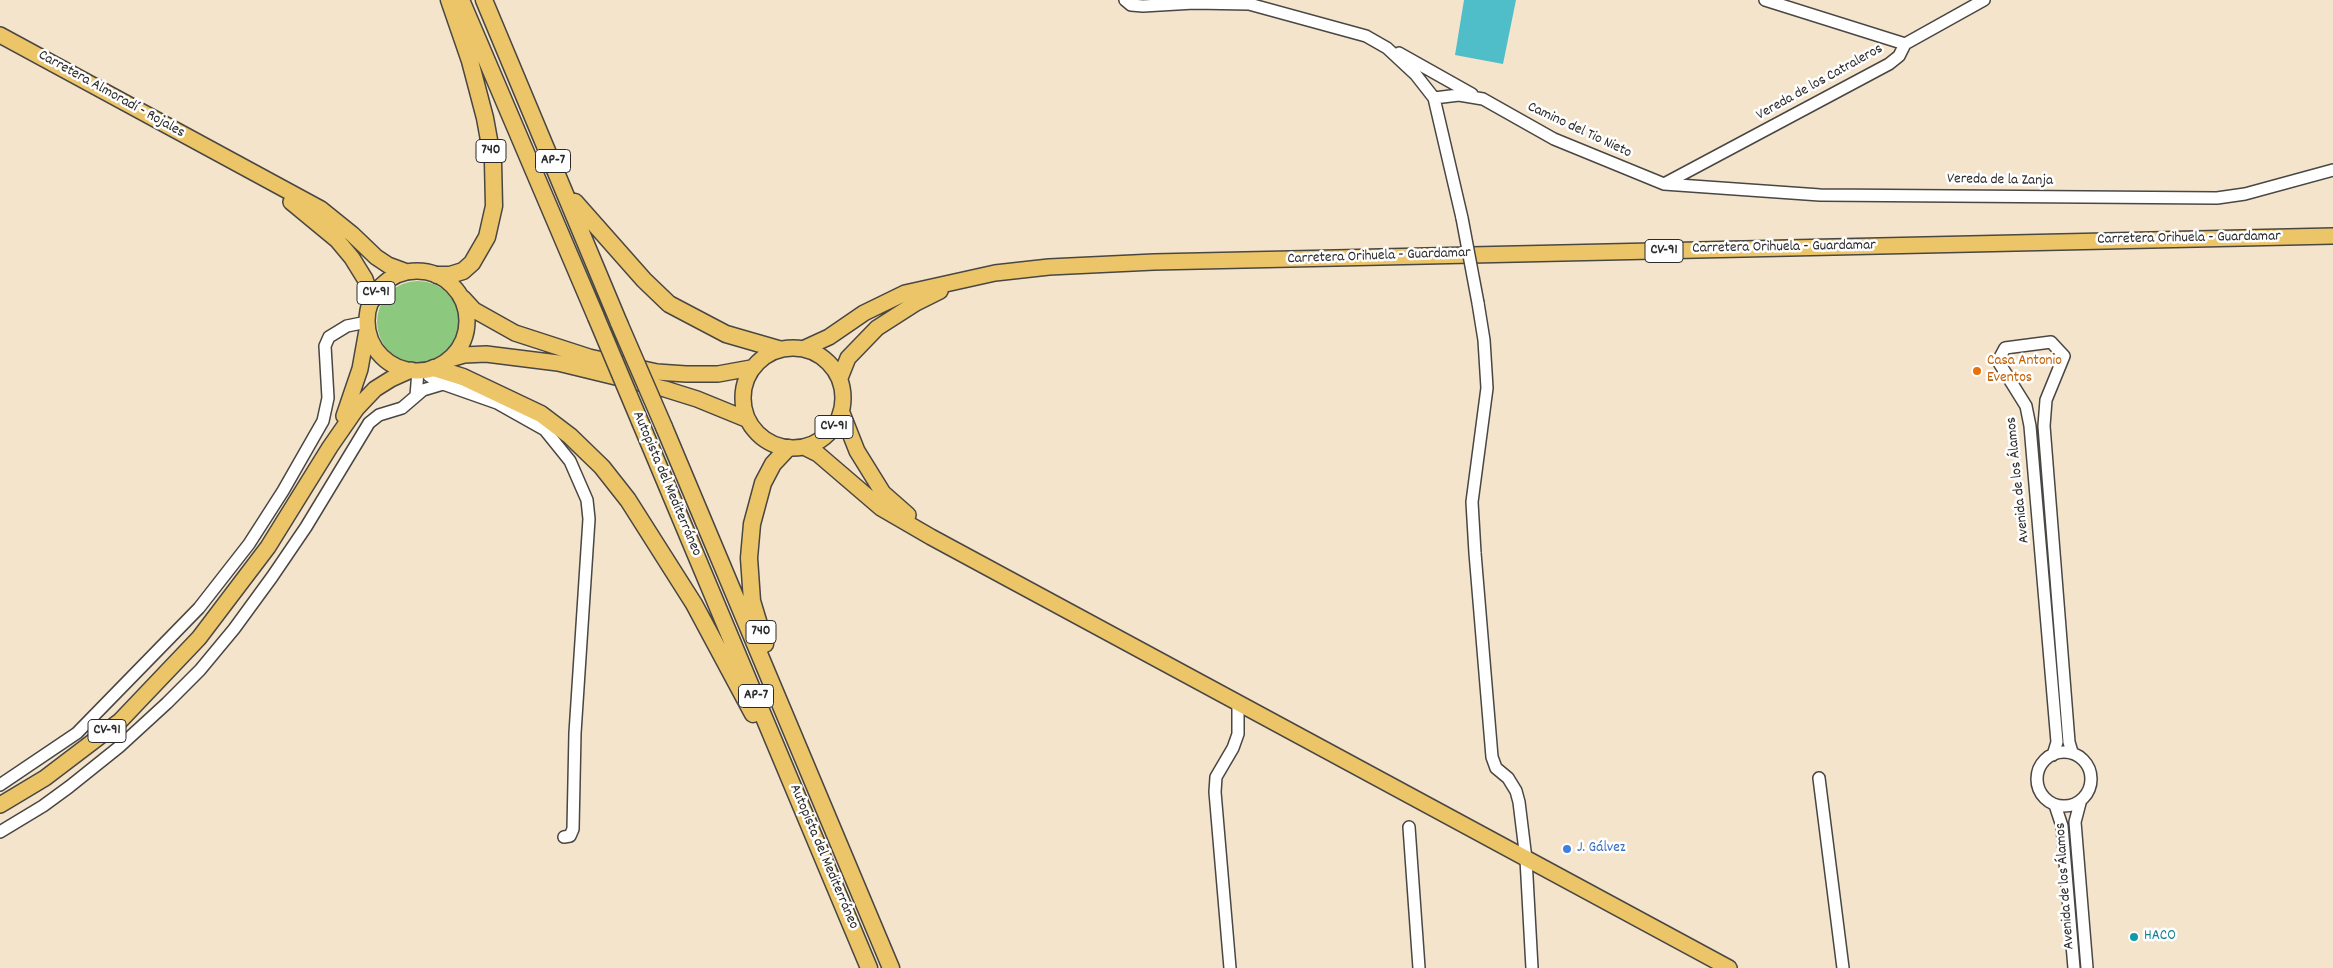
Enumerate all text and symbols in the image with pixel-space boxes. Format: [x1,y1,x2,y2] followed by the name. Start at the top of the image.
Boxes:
[1754,41,1886,125] street label: Vereda de los Catraleros
[35,47,187,143] street label: Carretera Almoradí - Rojales
[1524,99,1634,163] street label: Camino del Tio Nieto
[476,140,506,162] road number: 740
[536,150,570,172] road number: AP-7
[1947,171,2053,191] street label: Vereda de la Zanja
[2097,228,2281,250] street label: Carretera Orihuela - Guardamar
[1692,237,1876,259] street label: Carretera Orihuela - Guardamar
[1645,240,1683,262] road number: CV-91
[1287,245,1471,269] street label: Carretera Orihuela - Guardamar
[357,282,395,304] road number: CV-91
[1987,353,2062,388] place label: Casa Antonio Eventos
[1971,365,1983,377] marker: Casa Antonio Eventos
[627,409,705,559] street label: Autopista del Mediterráneo
[815,416,853,438] road number: CV-91
[2003,416,2035,544] street label: Avenida de los Álamos
[746,620,776,644] road number: 740
[738,684,774,708] road number: AP-7
[88,719,126,742] road number: CV-91
[784,782,862,932] street label: Autopista del Mediterráneo
[2053,822,2079,950] street label: Avenida de los Álamos
[1577,840,1626,858] place label: J. Gálvez
[1561,843,1573,855] marker: J. Gálvez
[2144,928,2176,946] place label: HACO
[2128,931,2140,943] marker: HACO

